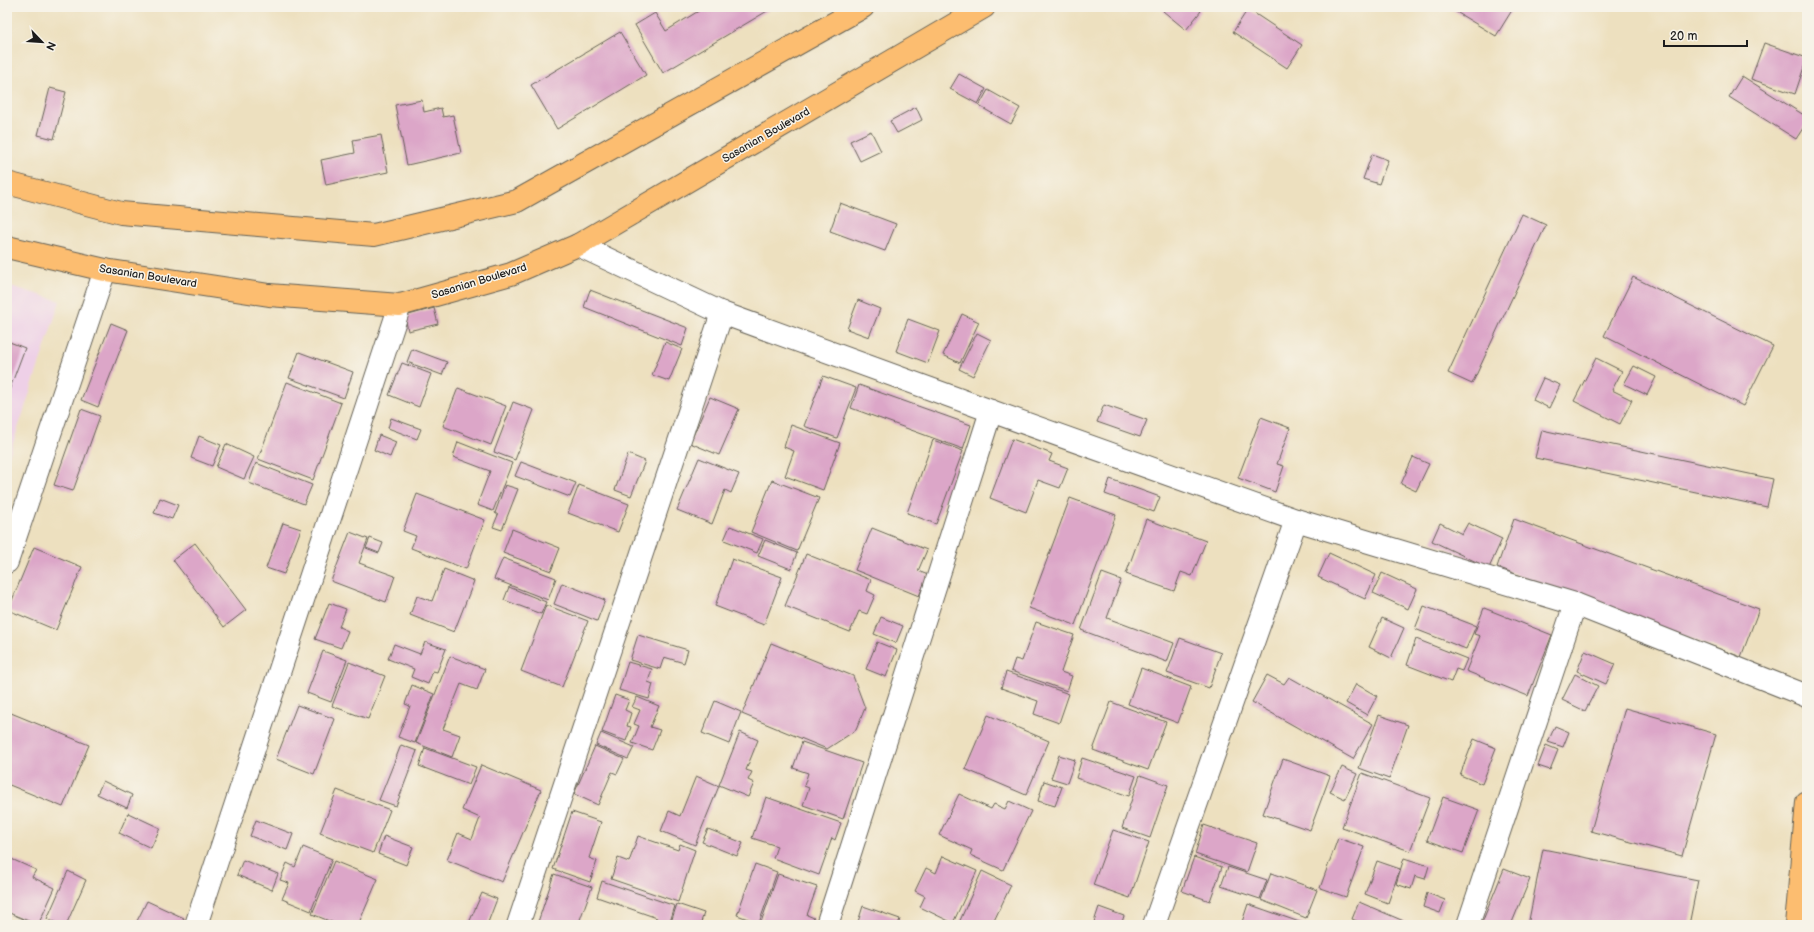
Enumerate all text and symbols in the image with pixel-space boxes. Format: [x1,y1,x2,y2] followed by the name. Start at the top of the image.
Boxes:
[22,22,62,62] north arrow
[1664,22,1747,48] scale bar
[1670,29,1697,44] text: 20 m
[43,40,58,53] text: N
[720,105,812,165] street label: Sasanian Boulevard
[430,260,528,302] street label: Sasanian Boulevard
[98,262,198,290] street label: Sasanian Boulevard

